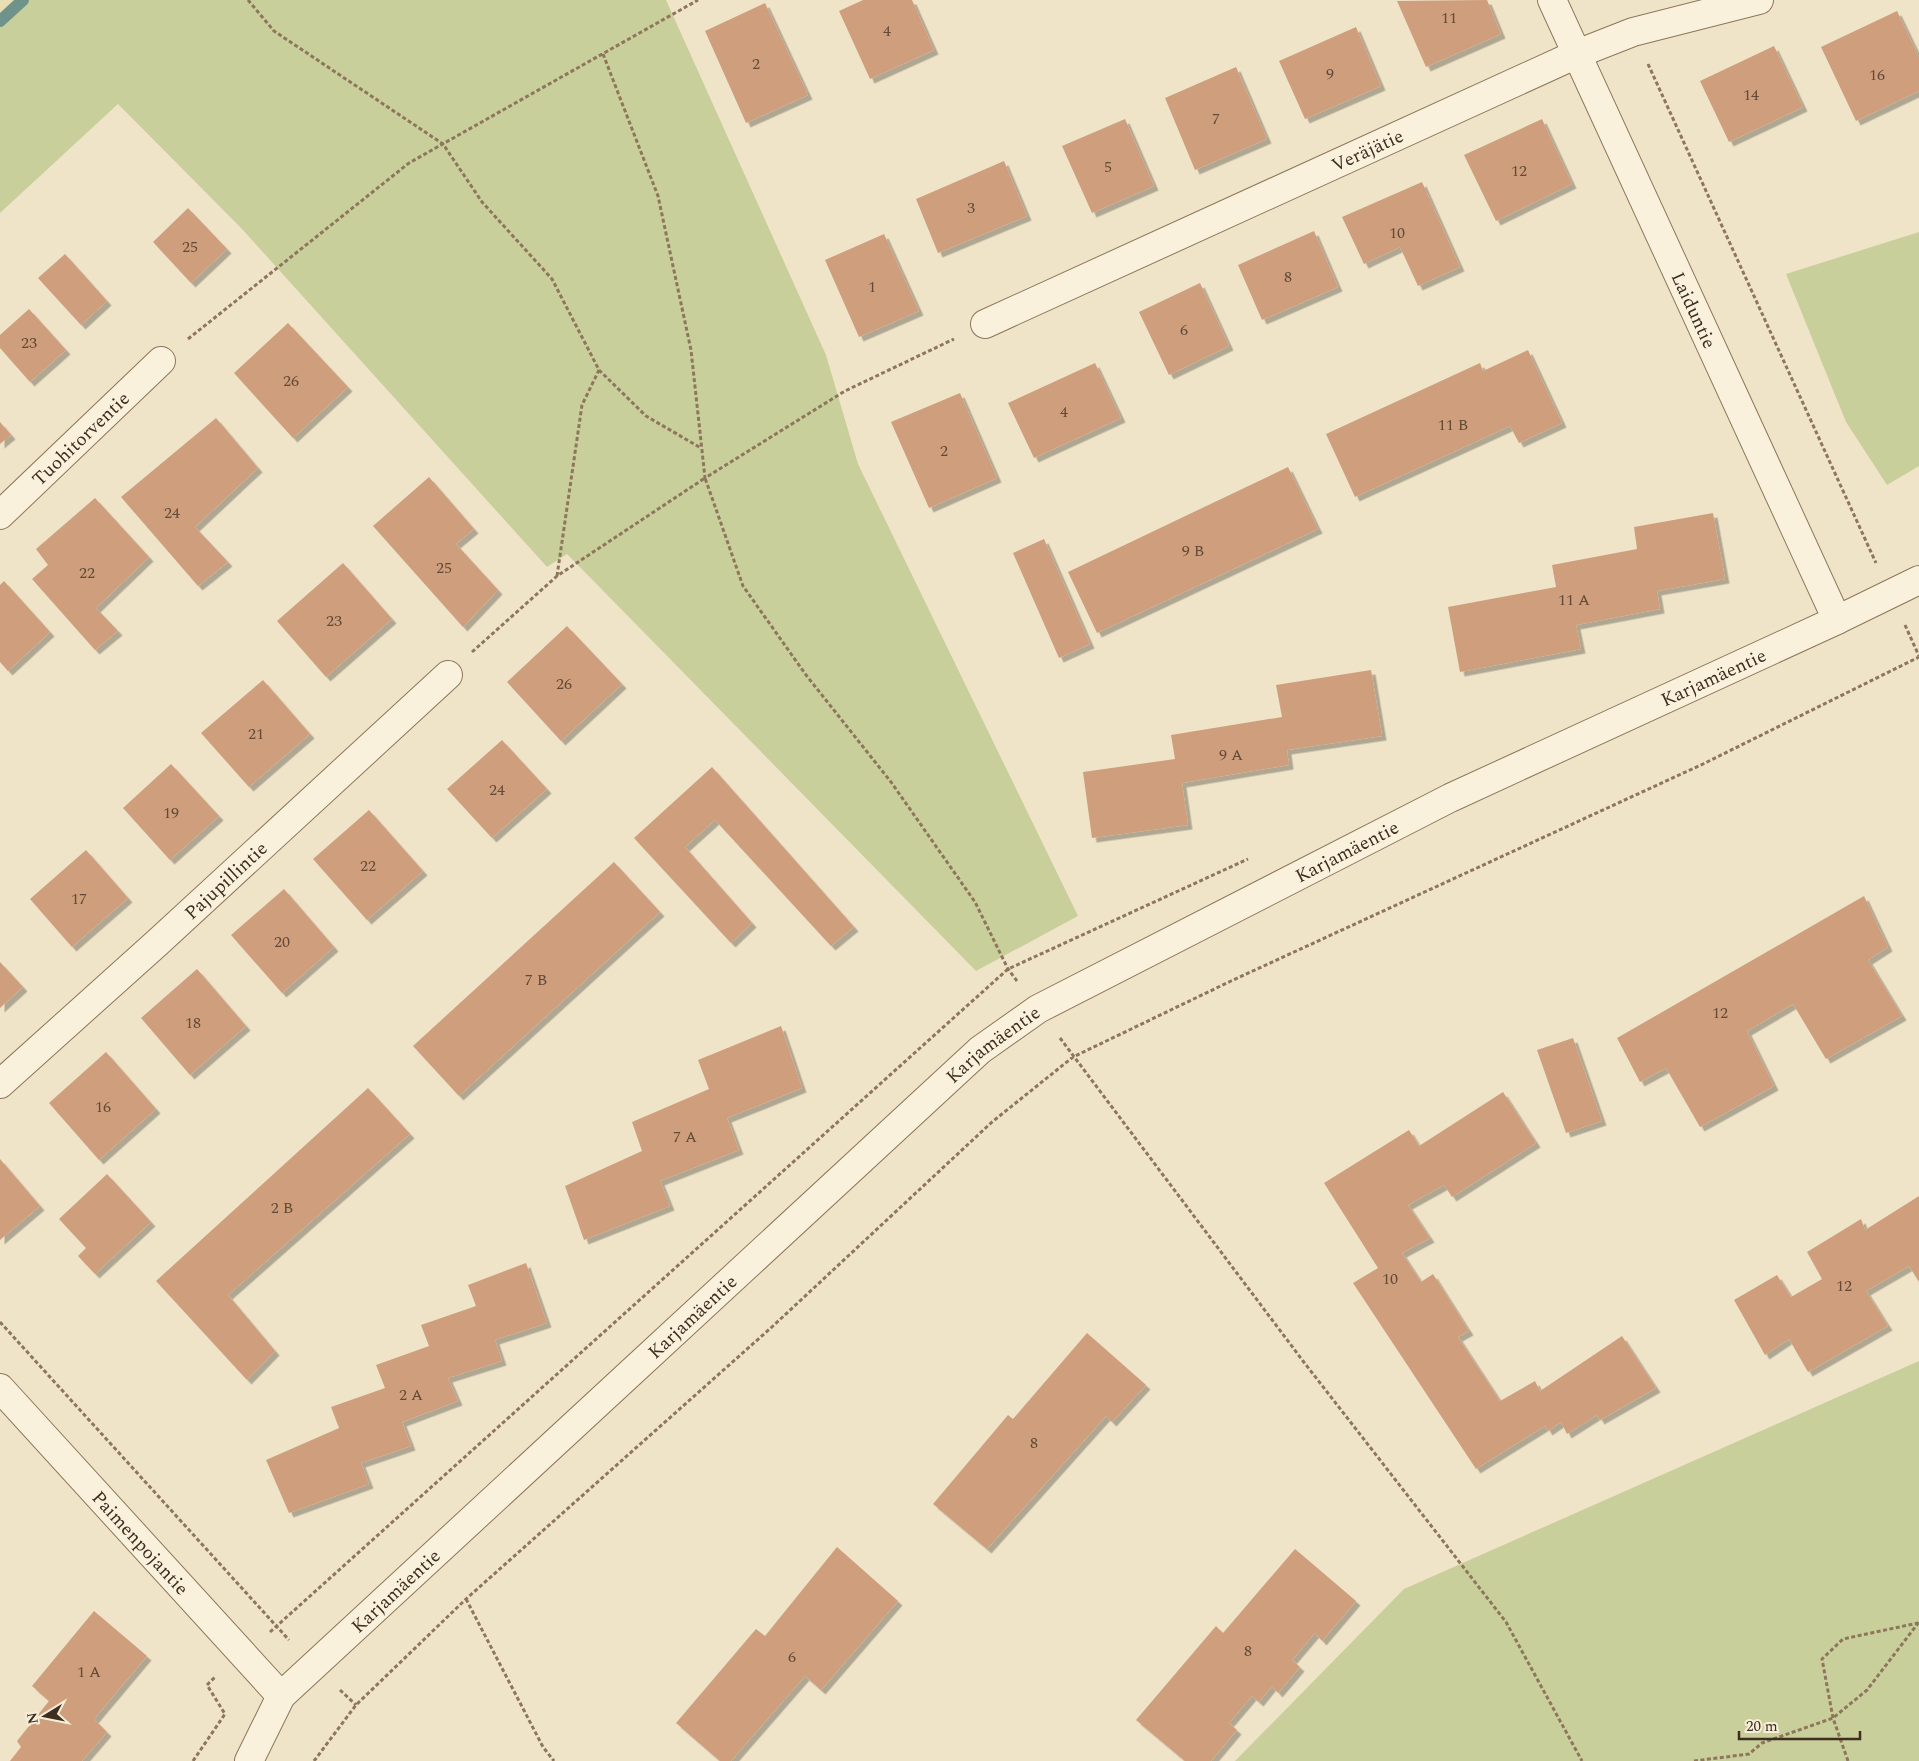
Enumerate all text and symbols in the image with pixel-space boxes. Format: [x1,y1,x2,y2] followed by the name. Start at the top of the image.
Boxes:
[1441,6,1457,30] house number: 11
[883,19,891,43] house number: 4
[752,52,760,76] house number: 2
[1326,62,1334,86] house number: 9
[1869,63,1885,87] house number: 16
[1743,83,1759,107] house number: 14
[1212,107,1220,131] house number: 7
[1327,122,1409,180] street label: Veräjätie
[1104,155,1112,179] house number: 5
[1511,159,1527,183] house number: 12
[967,196,975,220] house number: 3
[1389,221,1405,245] house number: 10
[182,235,198,259] house number: 25
[1284,265,1292,289] house number: 8
[1663,267,1723,354] street label: Laiduntie
[868,275,876,299] house number: 1
[1180,318,1188,342] house number: 6
[21,331,37,355] house number: 23
[283,369,299,393] house number: 26
[26,385,137,493] street label: Tuohitorventie
[1060,400,1068,424] house number: 4
[1438,413,1468,437] house number: 11 B
[940,439,948,463] house number: 2
[164,501,180,525] house number: 24
[1182,539,1204,563] house number: 9 B
[436,556,452,580] house number: 25
[79,561,95,585] house number: 22
[1558,588,1590,612] house number: 11 A
[326,609,342,633] house number: 23
[1657,641,1771,715] street label: Karjamäentie
[556,672,572,696] house number: 26
[248,722,264,746] house number: 21
[1219,743,1243,767] house number: 9 A
[489,778,505,802] house number: 24
[163,801,179,825] house number: 19
[1290,814,1404,891] street label: Karjamäentie
[178,835,275,927] street label: Pajupillintie
[360,854,376,878] house number: 22
[71,887,87,911] house number: 17
[274,930,290,954] house number: 20
[525,968,547,992] house number: 7 B
[940,999,1047,1091] street label: Karjamäentie
[1712,1001,1728,1025] house number: 12
[185,1011,201,1035] house number: 18
[95,1095,111,1119] house number: 16
[673,1125,697,1149] house number: 7 A
[271,1196,293,1220] house number: 2 B
[1382,1267,1398,1291] house number: 10
[642,1268,744,1366] street label: Karjamäentie
[1836,1274,1852,1298] house number: 12
[399,1383,423,1407] house number: 2 A
[1030,1431,1038,1455] house number: 8
[84,1485,195,1602] street label: Paimenpojantie
[345,1542,448,1641] street label: Karjamäentie
[1244,1639,1252,1663] house number: 8
[788,1645,796,1669] house number: 6
[77,1660,101,1684] house number: 1 A
[20,1691,70,1741] north arrow
[1739,1708,1860,1740] scale bar
[21,1711,44,1726] text: N
[1746,1715,1778,1738] text: 20 m

